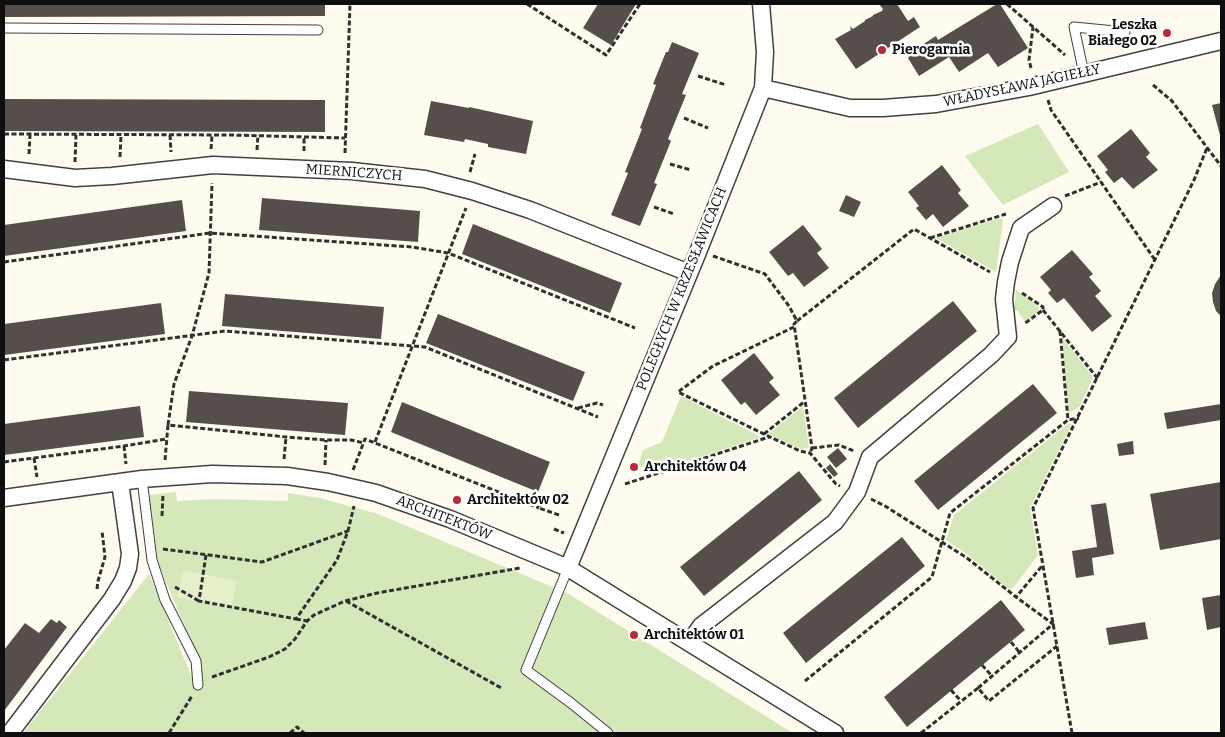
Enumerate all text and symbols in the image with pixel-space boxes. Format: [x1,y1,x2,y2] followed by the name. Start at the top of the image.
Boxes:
[1088,17,1157,49] place label: Leszka Białego 02
[1161,27,1173,39] marker: Leszka Białego 02
[892,42,970,58] place label: Pierogarnia
[876,44,888,56] marker: Pierogarnia
[942,61,1102,111] street label: WŁADYSŁAWA JAGIEŁŁY
[305,161,403,185] street label: MIERNICZYCH
[633,185,731,393] street label: POLEGŁYCH W KRZESŁAWICACH
[644,459,747,475] place label: Architektów 04
[628,461,640,473] marker: Architektów 04
[394,492,494,544] street label: ARCHITEKTÓW
[467,492,569,508] place label: Architektów 02
[451,494,463,506] marker: Architektów 02
[644,627,744,643] place label: Architektów 01
[628,629,640,641] marker: Architektów 01

